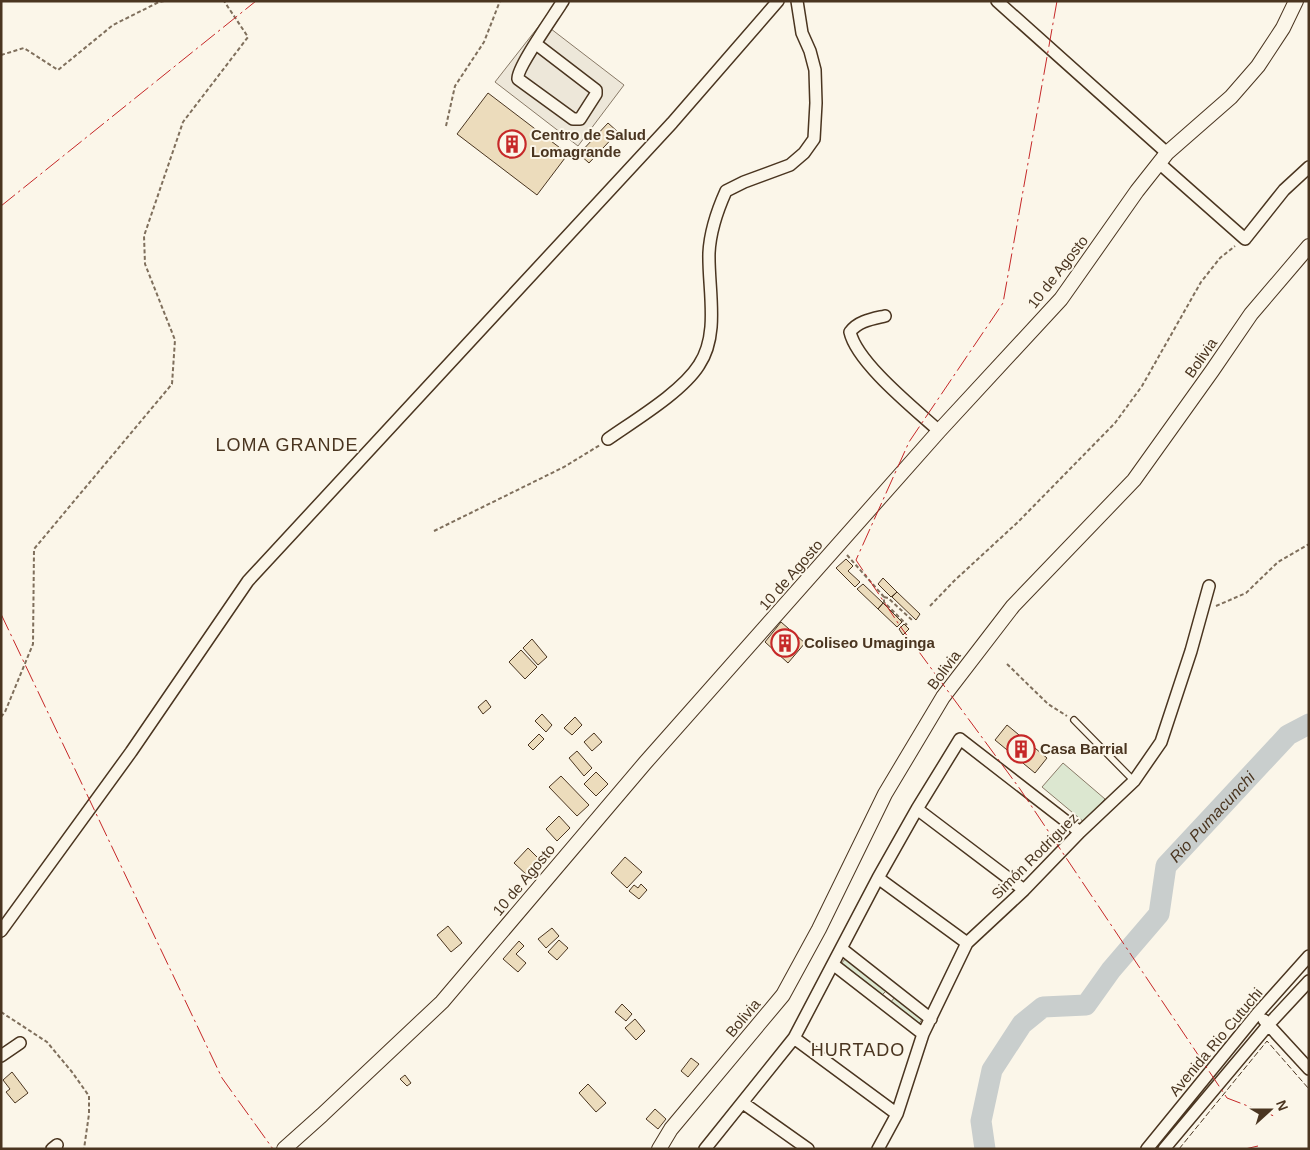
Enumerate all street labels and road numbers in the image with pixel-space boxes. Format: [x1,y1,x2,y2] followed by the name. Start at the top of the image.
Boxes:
[1024,232,1091,311] street label: 10 de Agosto
[1181,334,1221,381] street label: Bolivia
[755,536,826,613] street label: 10 de Agosto
[924,646,964,692] street label: Bolivia
[988,809,1081,902] street label: Simón Rodriguez
[489,841,558,919] street label: 10 de Agosto
[1166,984,1266,1099] street label: Avenida Rio Cutuchi
[722,995,764,1040] street label: Bolivia

